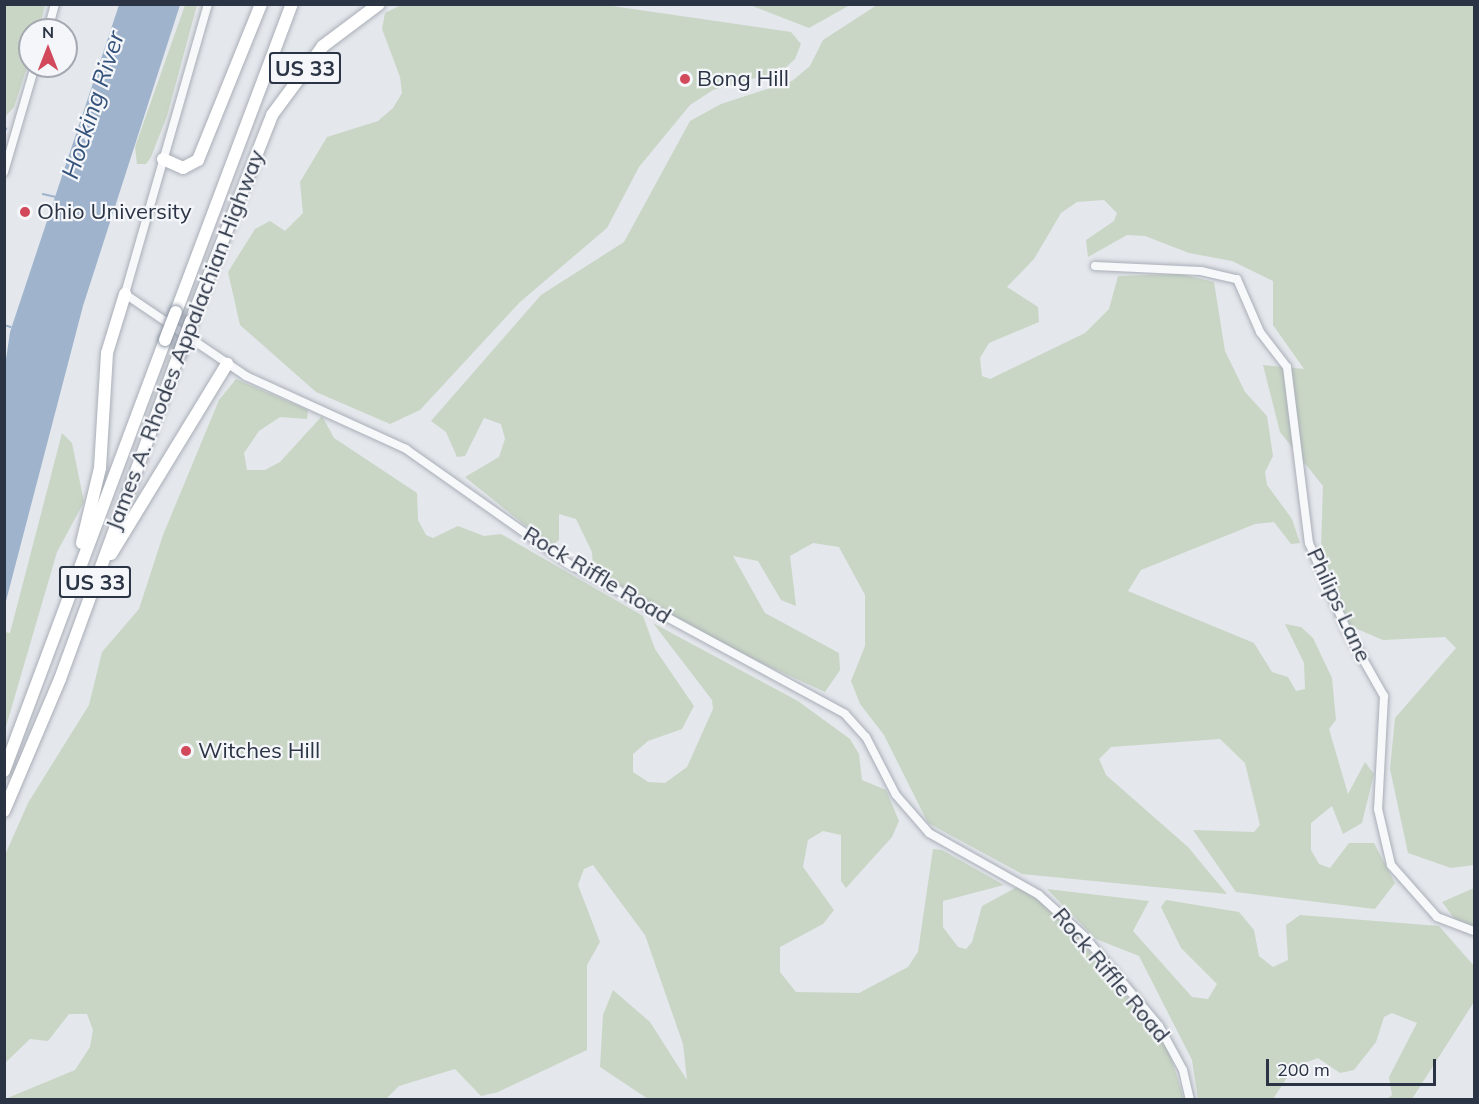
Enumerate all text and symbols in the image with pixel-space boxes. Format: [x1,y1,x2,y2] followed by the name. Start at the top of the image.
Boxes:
[18,18,78,78] north arrow
[42,22,54,42] text: N
[56,28,130,182] water label: Hocking River
[268,50,342,86] road number: US 33
[697,66,789,92] place label: Bong Hill
[678,72,692,86] marker: Bong Hill
[100,146,270,534] street label: James A. Rhodes Appalachian Highway
[37,199,192,225] place label: Ohio University
[18,205,32,219] marker: Ohio University
[518,521,676,629] street label: Rock Riffle Road
[1301,544,1377,666] street label: Philips Lane
[58,564,132,600] road number: US 33
[198,738,320,764] place label: Witches Hill
[179,744,193,758] marker: Witches Hill
[1047,902,1175,1048] street label: Rock Riffle Road
[1269,1047,1438,1085] scale bar
[1277,1058,1330,1081] text: 200 m

